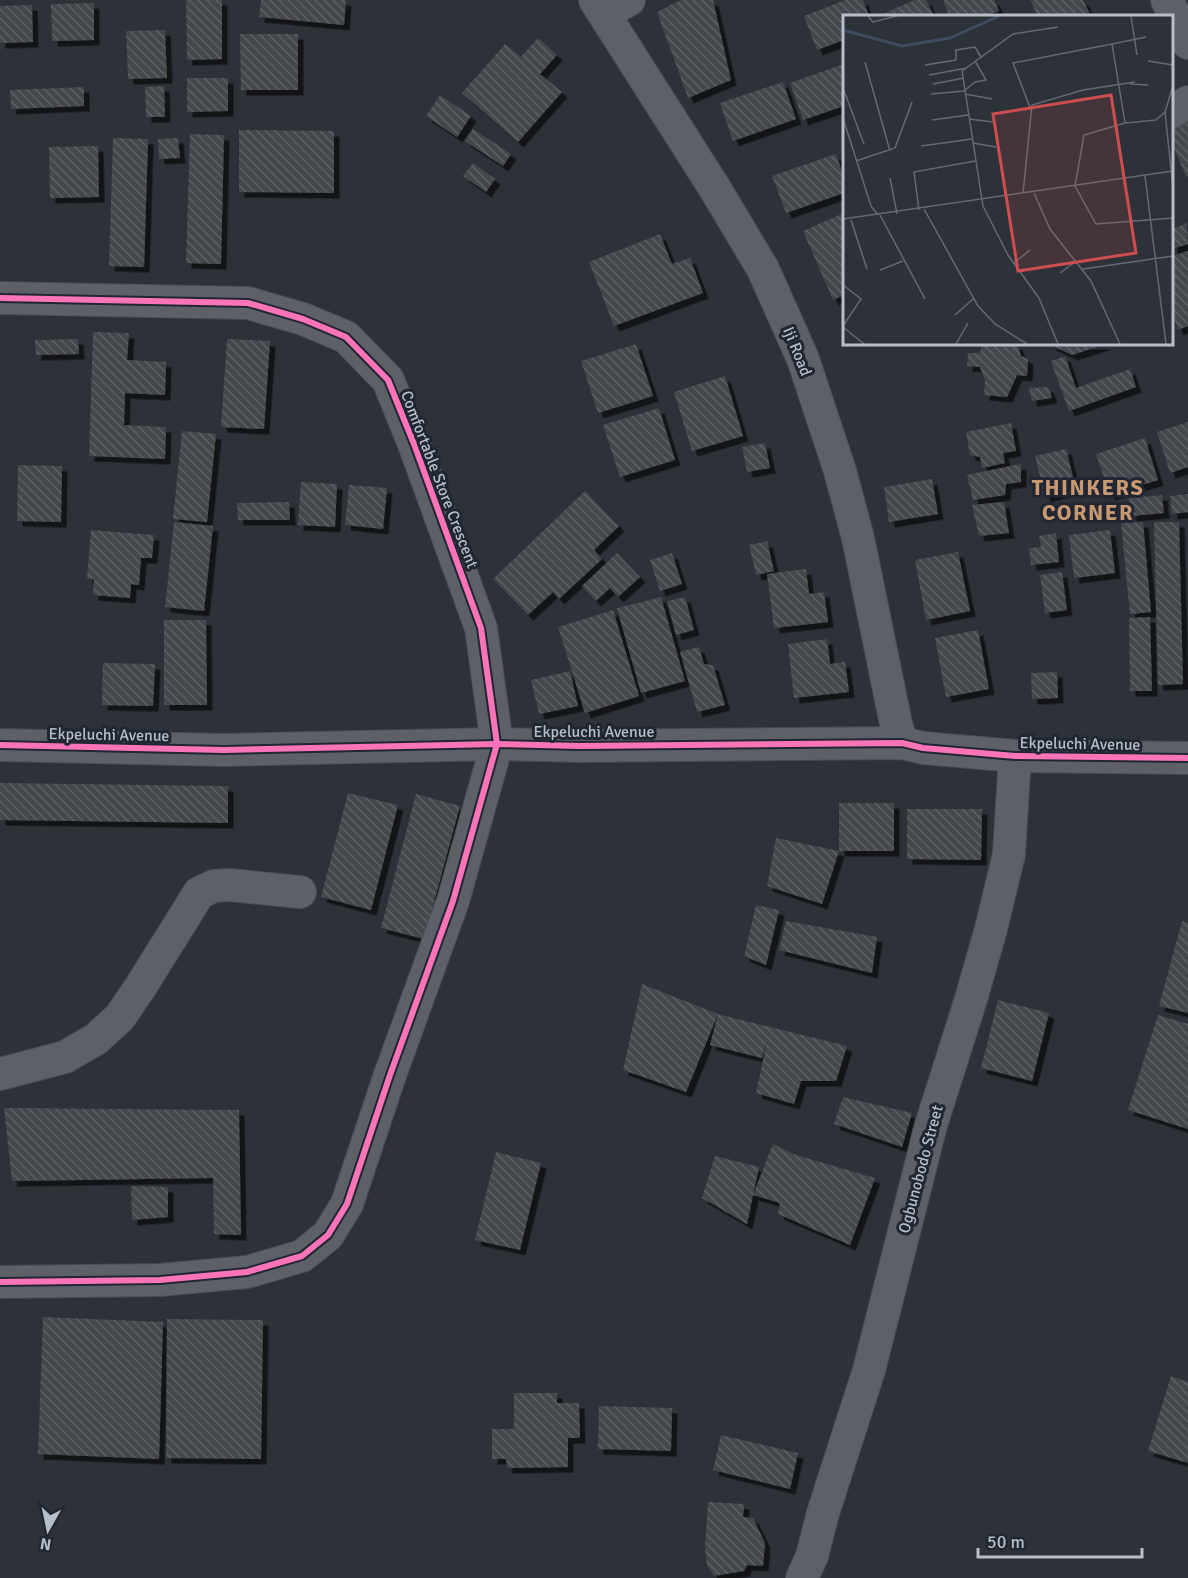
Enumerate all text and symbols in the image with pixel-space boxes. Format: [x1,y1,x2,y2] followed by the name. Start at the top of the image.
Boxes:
[843,15,1173,345] inset map
[778,324,816,379] street label: Iji Road
[396,388,482,571] street label: Comfortable Store Crescent
[1032,474,1144,526] district label: THINKERS CORNER
[534,722,654,742] street label: Ekpeluchi Avenue
[48,724,170,746] street label: Ekpeluchi Avenue
[1019,733,1141,755] street label: Ekpeluchi Avenue
[894,1103,948,1236] street label: Ogbunobodo Street
[18,1500,78,1560] north arrow
[978,1521,1142,1559] scale bar
[987,1531,1025,1553] text: 50 m
[39,1533,53,1555] text: N

